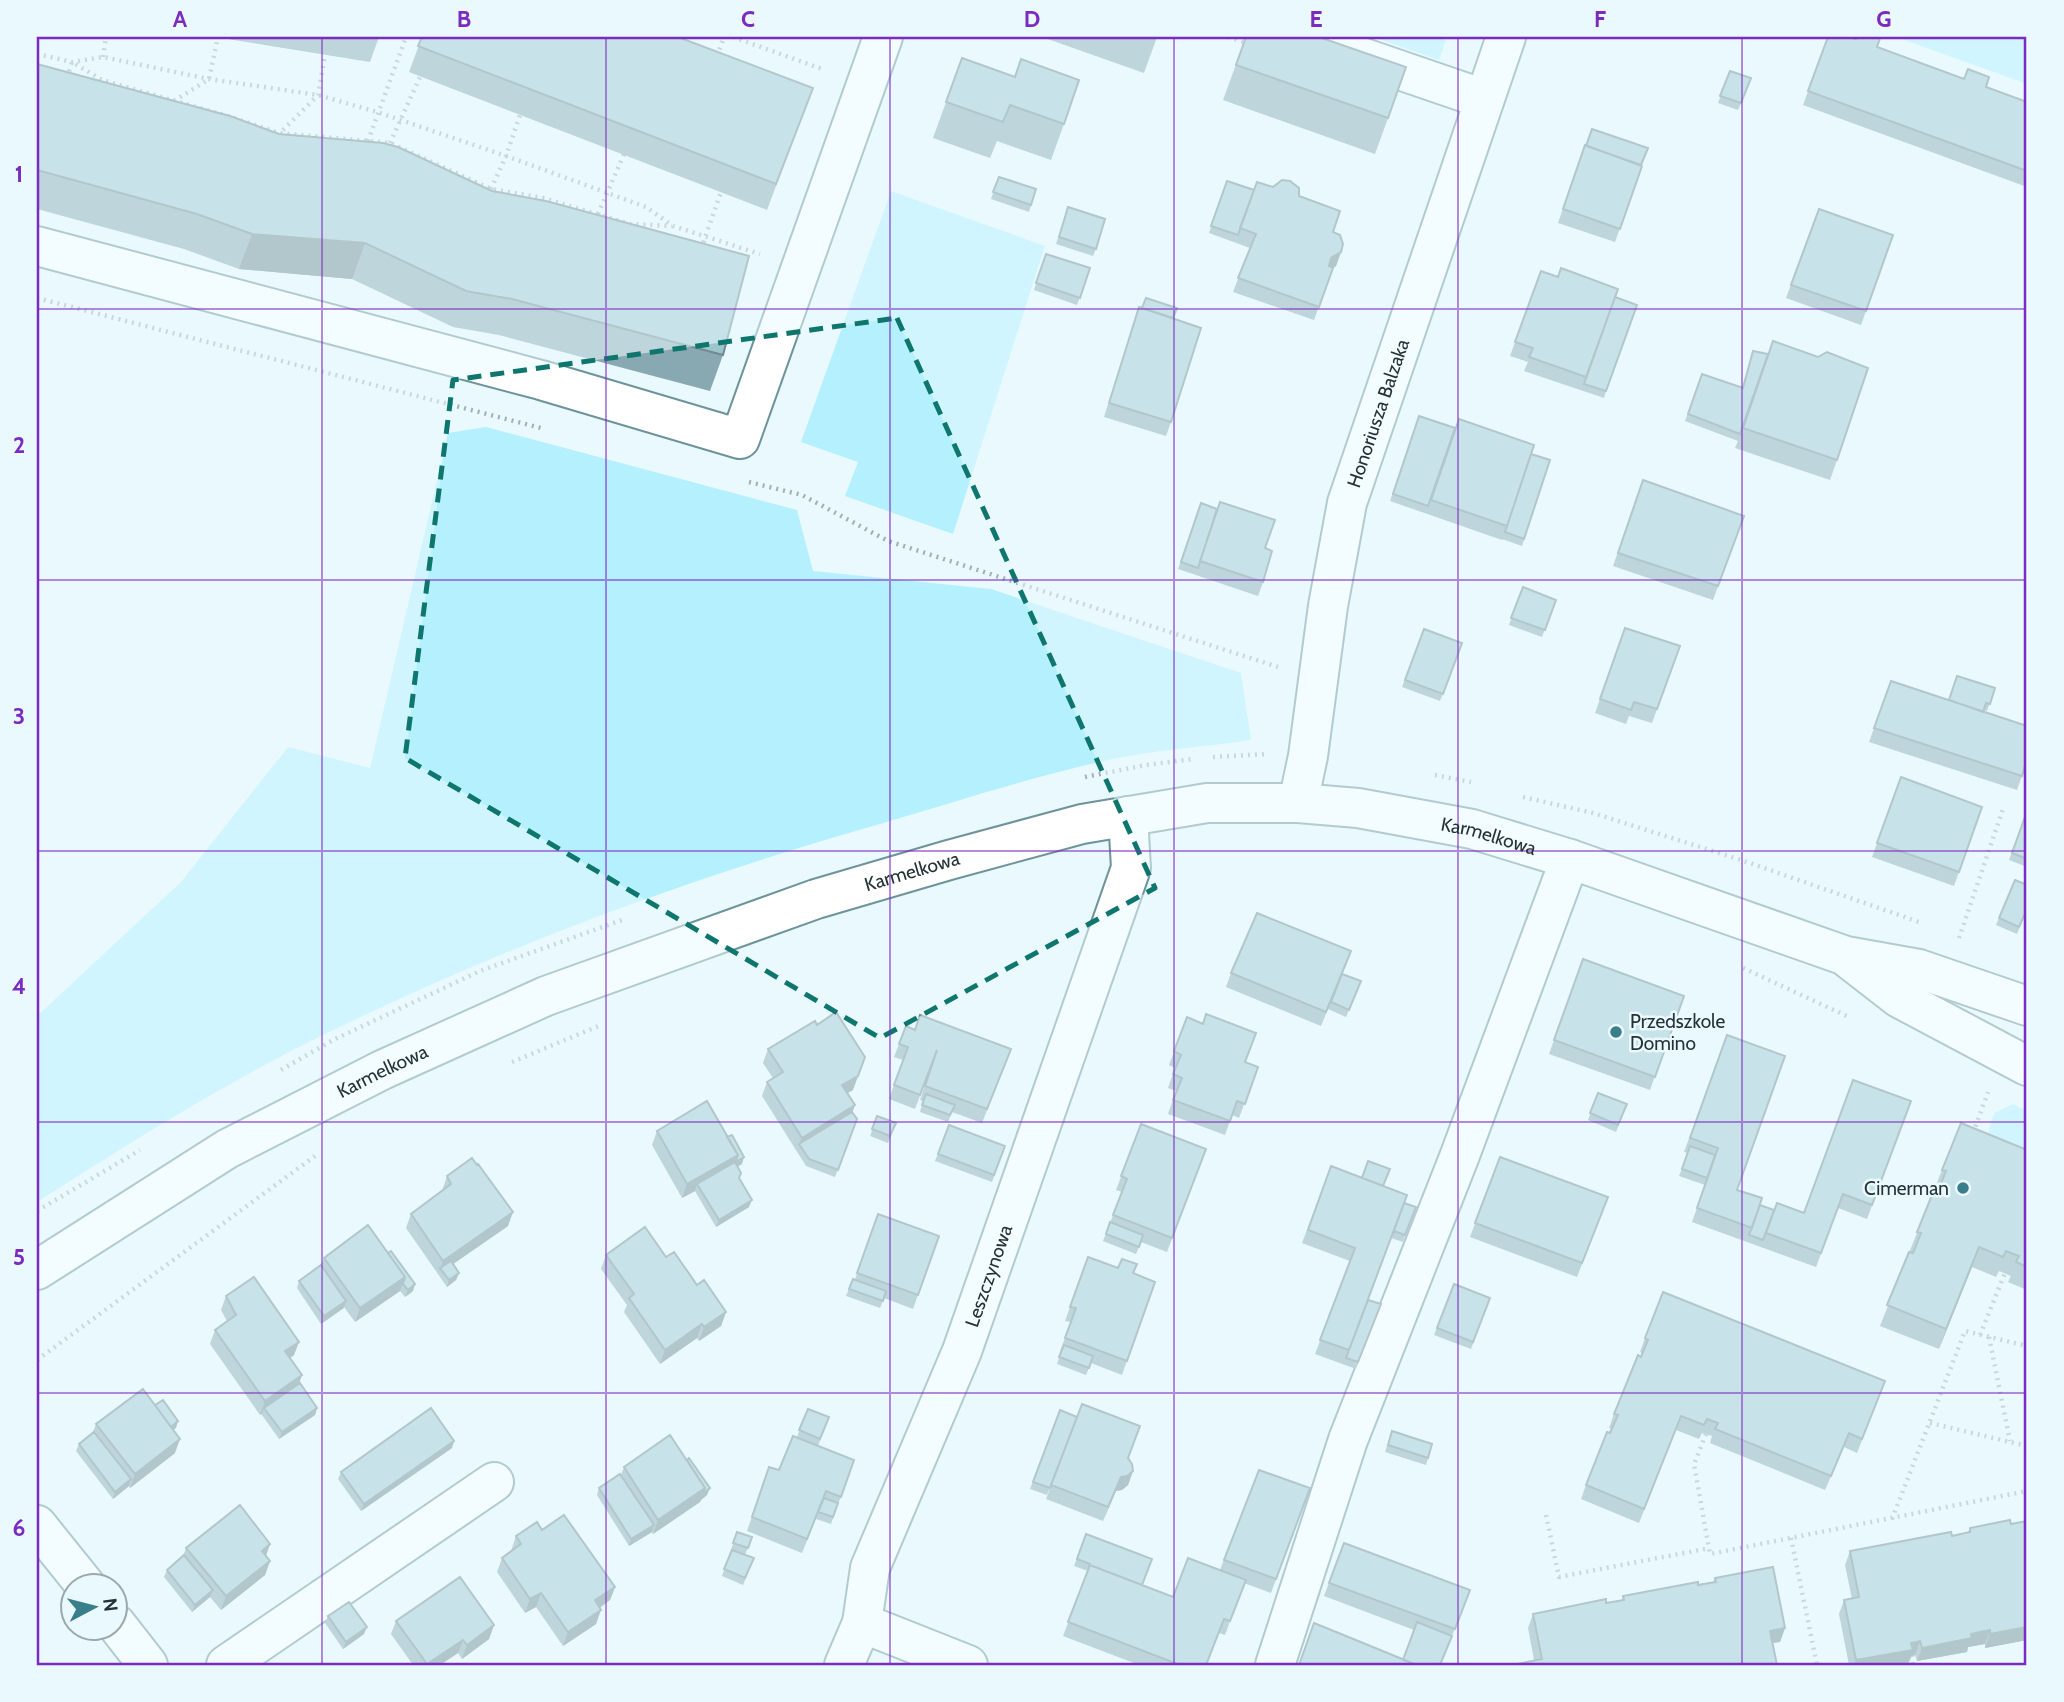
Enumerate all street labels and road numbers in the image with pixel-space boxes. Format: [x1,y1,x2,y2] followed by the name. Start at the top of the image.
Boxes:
[1342,336,1414,491] street label: Honoriusza Balzaka
[1439,812,1539,860] street label: Karmelkowa
[862,846,962,896] street label: Karmelkowa
[333,1039,431,1103] street label: Karmelkowa
[960,1222,1017,1330] street label: Leszczynowa

